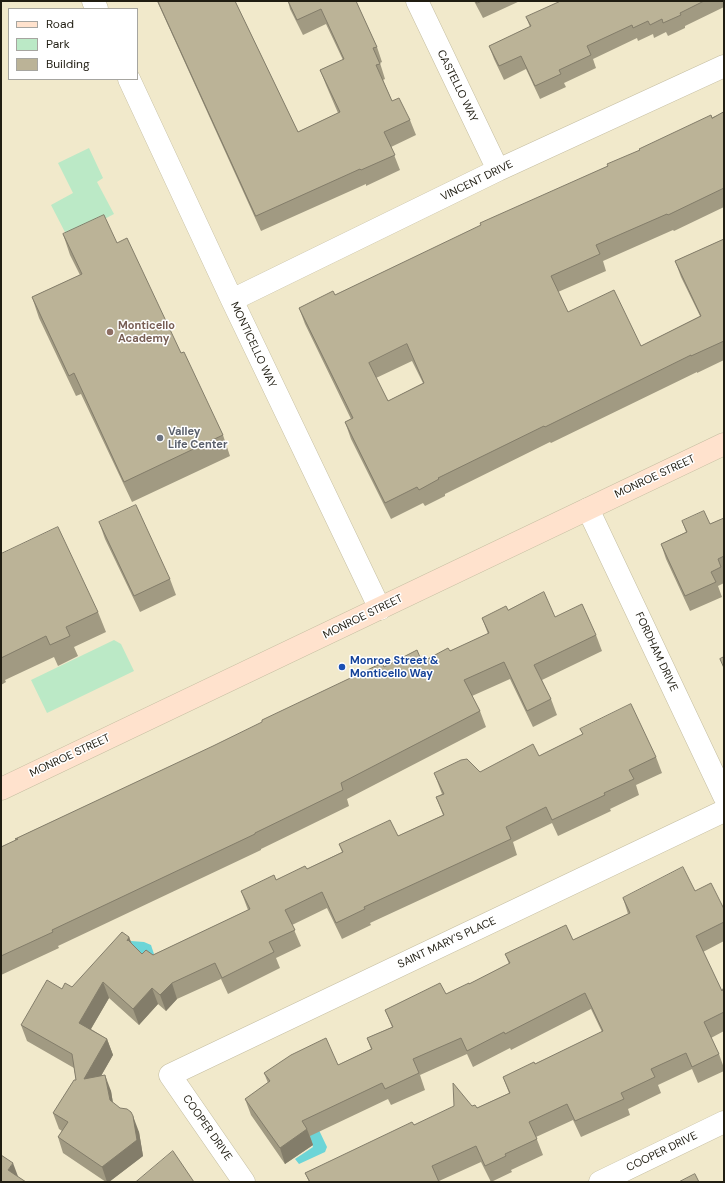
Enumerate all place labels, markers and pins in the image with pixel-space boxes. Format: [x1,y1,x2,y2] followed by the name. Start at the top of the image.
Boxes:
[118,319,175,345] place label: Monticello Academy
[105,327,115,337] marker: Monticello Academy
[168,425,227,451] place label: Valley Life Center
[155,433,165,443] marker: Valley Life Center
[350,654,438,680] place label: Monroe Street & Monticello Way
[337,662,347,672] marker: Monroe Street & Monticello Way

